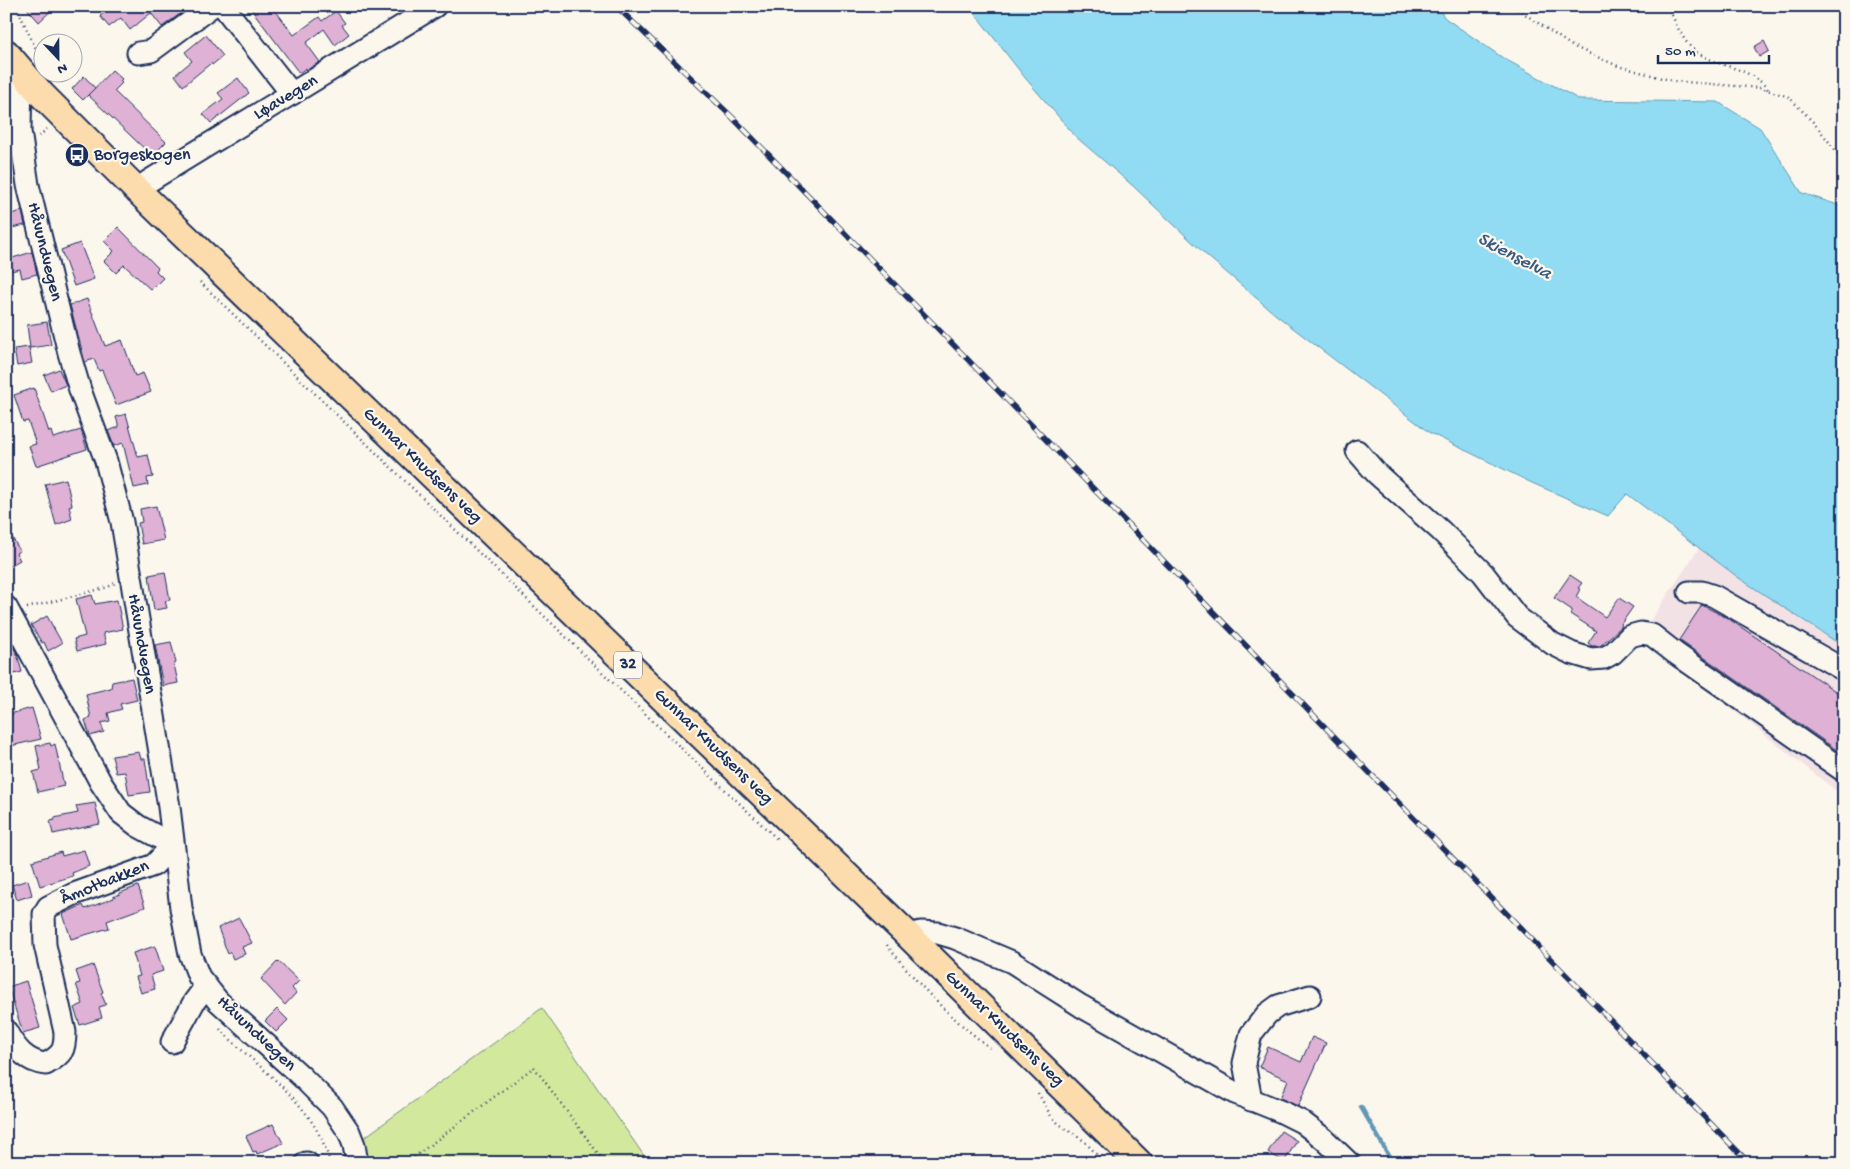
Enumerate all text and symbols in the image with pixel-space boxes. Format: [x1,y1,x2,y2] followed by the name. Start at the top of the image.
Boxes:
[32,32,82,82] north arrow
[1658,32,1769,64] scale bar
[1665,43,1696,61] text: 50 m
[55,58,69,77] text: N
[250,70,322,125] street label: Løavegen
[64,142,90,168] bus stop icon: Borgeskogen
[93,145,191,166] place label: Borgeskogen
[22,200,67,304] street label: Håvundvegen
[1473,228,1556,287] water label: Skienselva
[358,404,486,528] street label: Gunnar Knudsens veg
[122,592,160,696] street label: Håvundvegen
[614,652,642,678] road number: 32
[649,685,777,809] street label: Gunnar Knudsens veg
[57,854,153,910] street label: Åmotbakken
[940,967,1068,1091] street label: Gunnar Knudsens veg
[212,992,300,1076] street label: Håvundvegen

